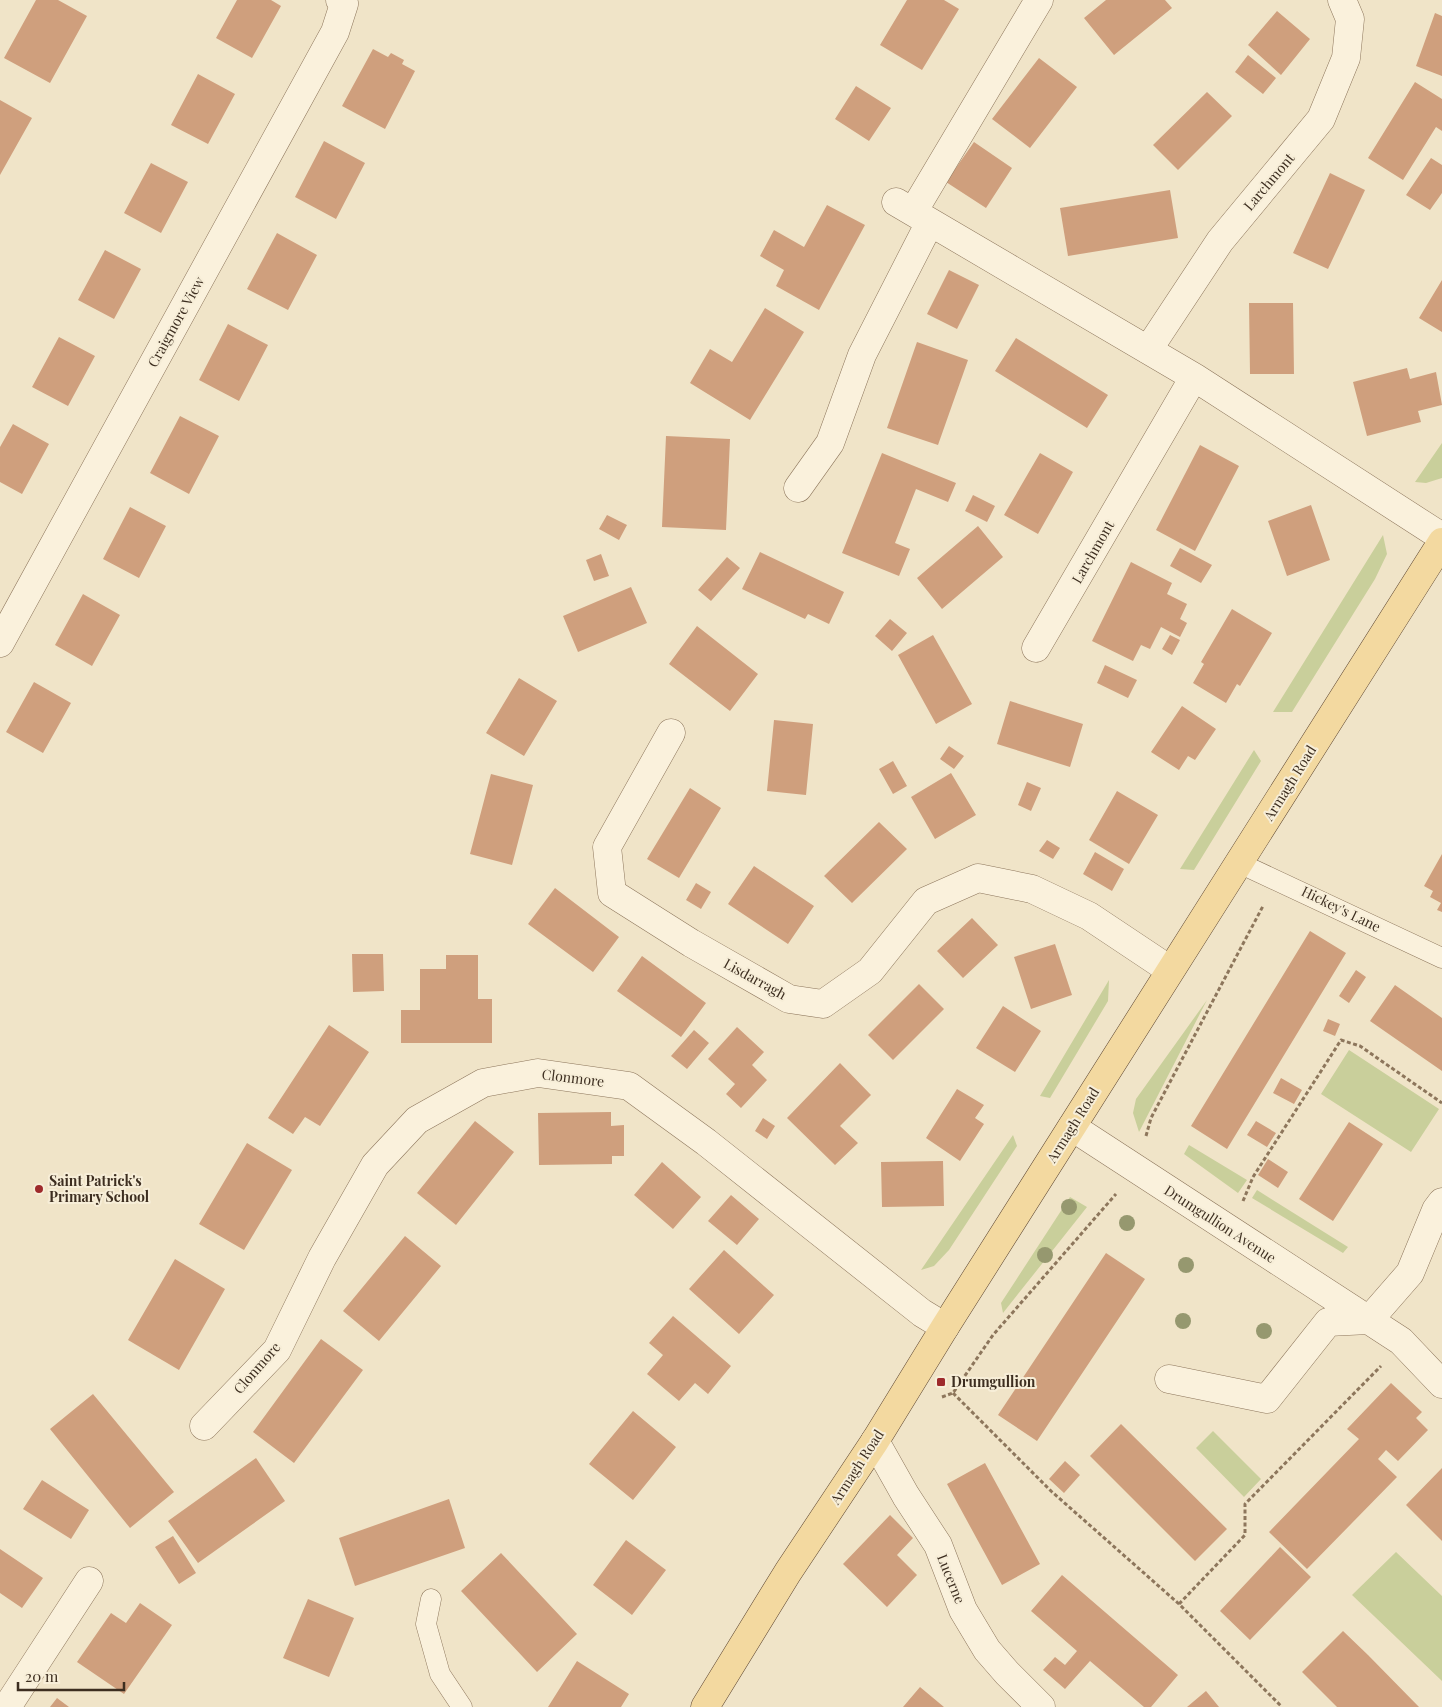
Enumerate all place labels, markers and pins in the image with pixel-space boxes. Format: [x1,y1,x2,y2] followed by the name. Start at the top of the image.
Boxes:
[49,1171,150,1206] place label: Saint Patrick's Primary School
[33,1183,45,1195] marker: Saint Patrick's Primary School
[951,1372,1036,1391] place label: Drumgullion
[935,1376,947,1388] marker: Drumgullion

